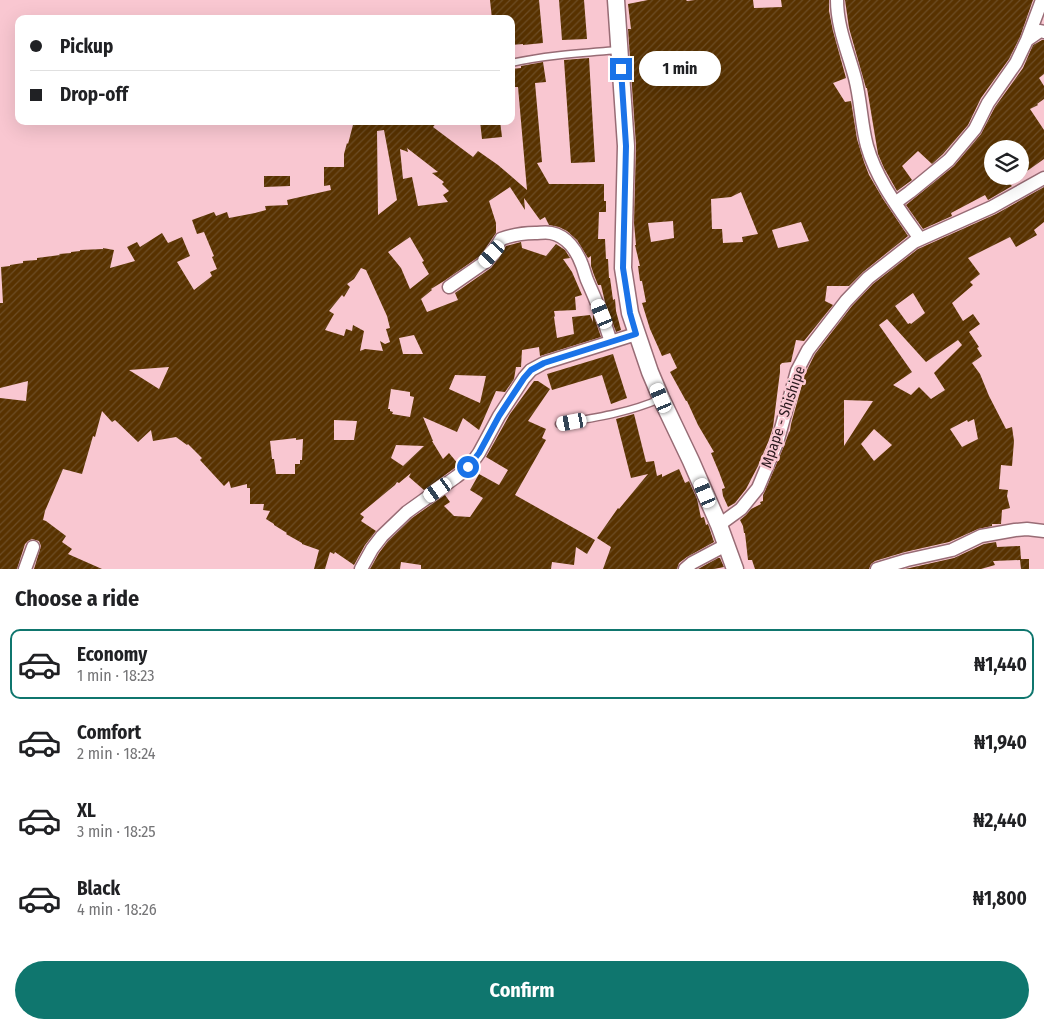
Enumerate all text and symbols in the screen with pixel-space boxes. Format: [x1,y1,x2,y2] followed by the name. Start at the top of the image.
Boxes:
[60,35,113,58] text: Pickup
[638,52,721,86] callout: 1 min
[610,58,632,80] route end
[663,59,697,78] text: 1 min
[60,83,128,106] text: Drop-off
[984,140,1029,185] map controls
[984,140,1029,185] button: layers
[476,238,507,270] car
[589,297,614,331] car
[757,364,809,470] street label: Mpape - Shishipe
[648,381,673,415] car
[555,412,588,432] car
[457,456,479,478] route start
[421,475,454,505] car
[692,476,717,510] car
[15,585,139,612] text: Choose a ride
[17,642,62,687] icon: car
[77,643,147,666] text: Economy
[974,653,1027,676] text: ₦1,440
[77,666,155,685] text: 1 min · 18:23
[17,720,62,765] icon: car
[77,721,141,744] text: Comfort
[974,731,1027,754] text: ₦1,940
[77,744,156,763] text: 2 min · 18:24
[17,798,62,843] icon: car
[77,799,96,822] text: XL
[973,809,1027,832] text: ₦2,440
[77,822,156,841] text: 3 min · 18:25
[17,876,62,921] icon: car
[77,877,120,900] text: Black
[973,887,1027,910] text: ₦1,800
[77,900,157,919] text: 4 min · 18:26
[15,961,1029,1019] button: Confirm

